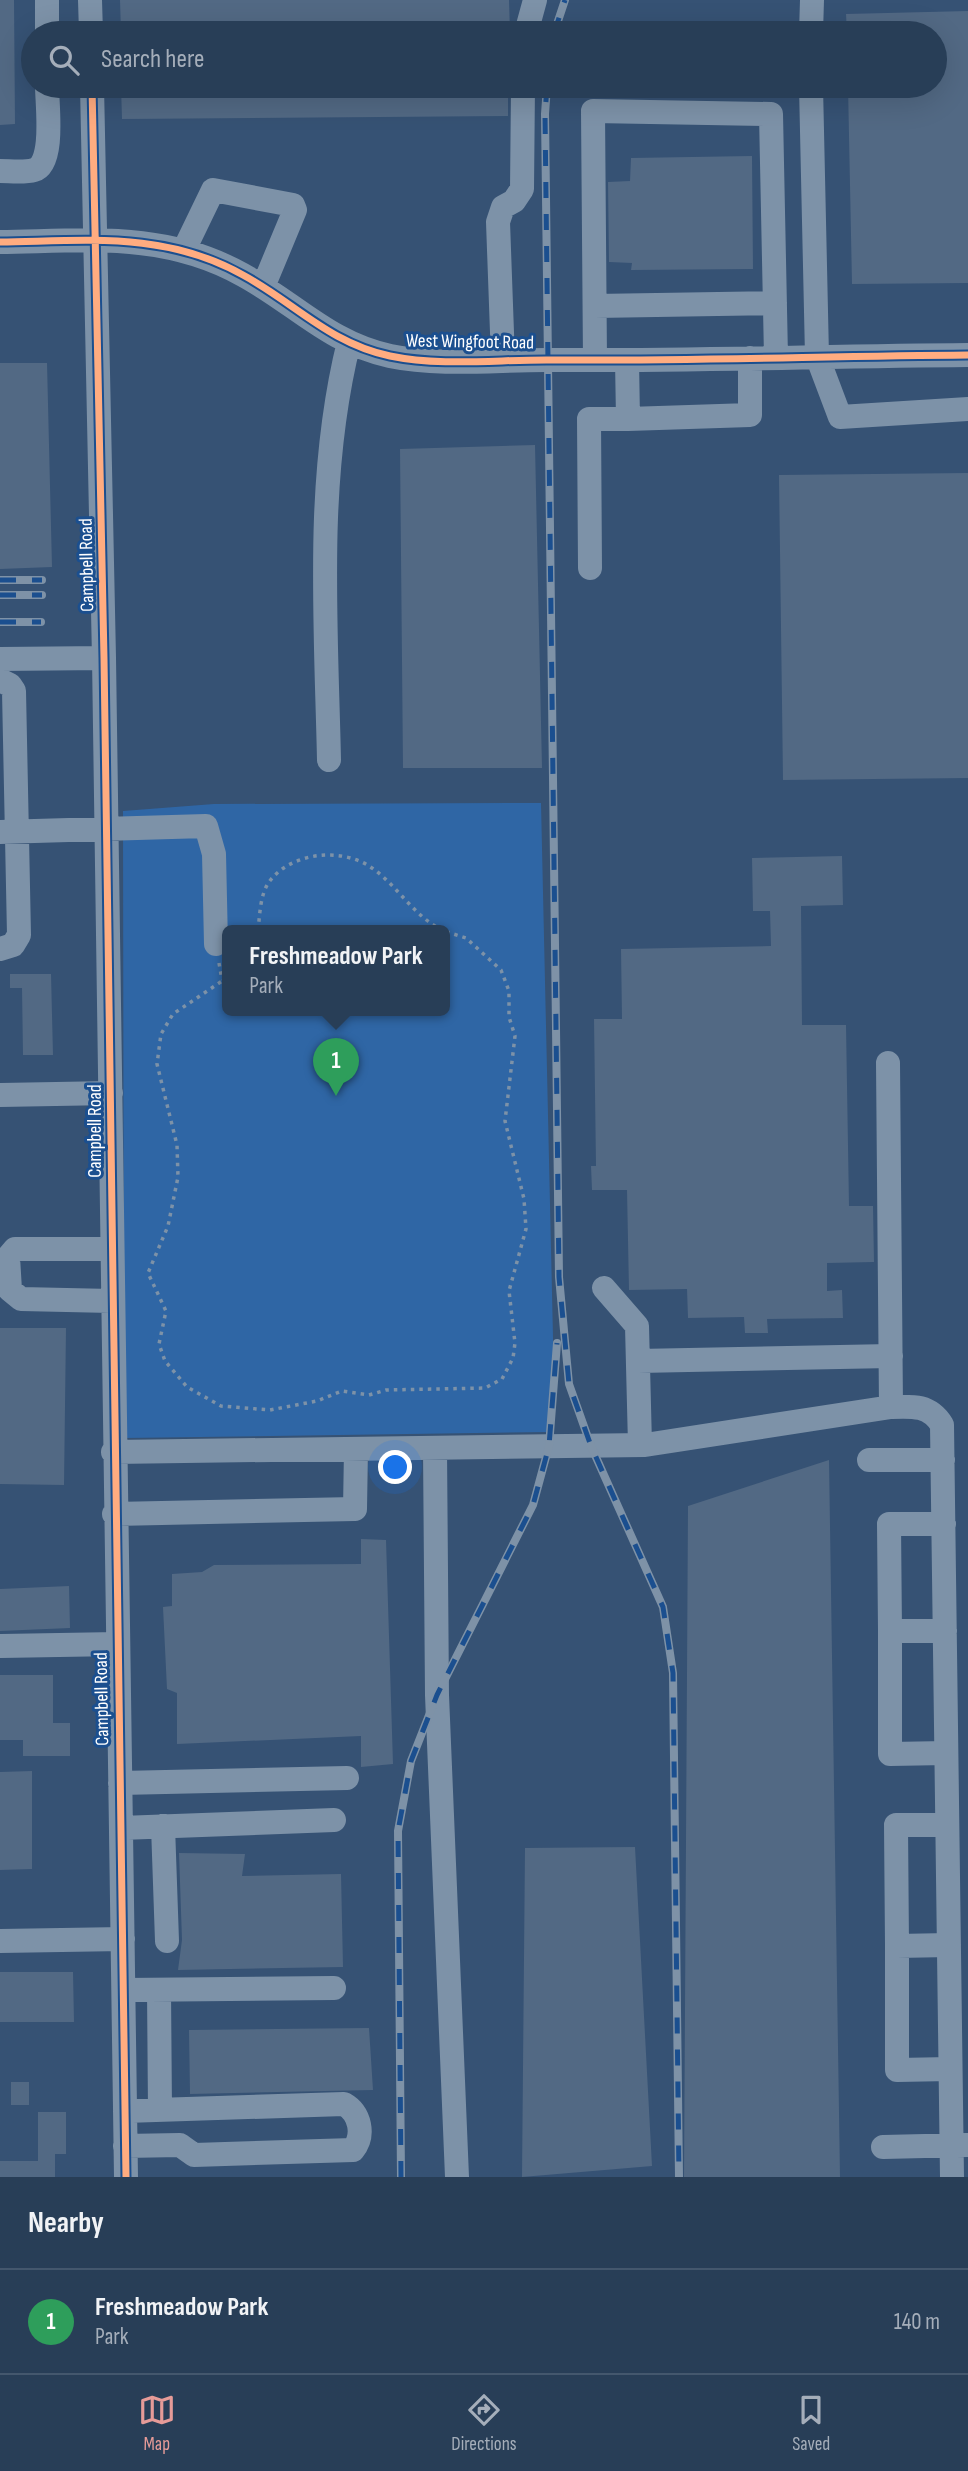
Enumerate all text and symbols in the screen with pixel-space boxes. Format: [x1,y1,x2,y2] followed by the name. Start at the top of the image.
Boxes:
[21,21,947,98] search box
[45,41,83,79] icon: search
[101,44,204,75] text: Search here
[406,329,534,355] street label: West Wingfoot Road
[75,518,99,612] street label: Campbell Road
[222,925,450,1016] popup
[249,941,423,972] text: Freshmeadow Park
[249,972,283,1000] text: Park
[313,1038,359,1096] pin: 1
[84,1084,107,1178] street label: Campbell Road
[378,1450,412,1484] your location
[90,1652,114,1746] street label: Campbell Road
[28,2205,104,2241] text: Nearby
[95,2292,268,2323] text: Freshmeadow Park
[46,2308,56,2336] text: 1
[894,2308,940,2336] text: 140 m
[95,2323,129,2351] text: Park
[138,2391,176,2456] tab: Map
[451,2391,517,2456] tab: Directions
[792,2391,830,2456] tab: Saved

